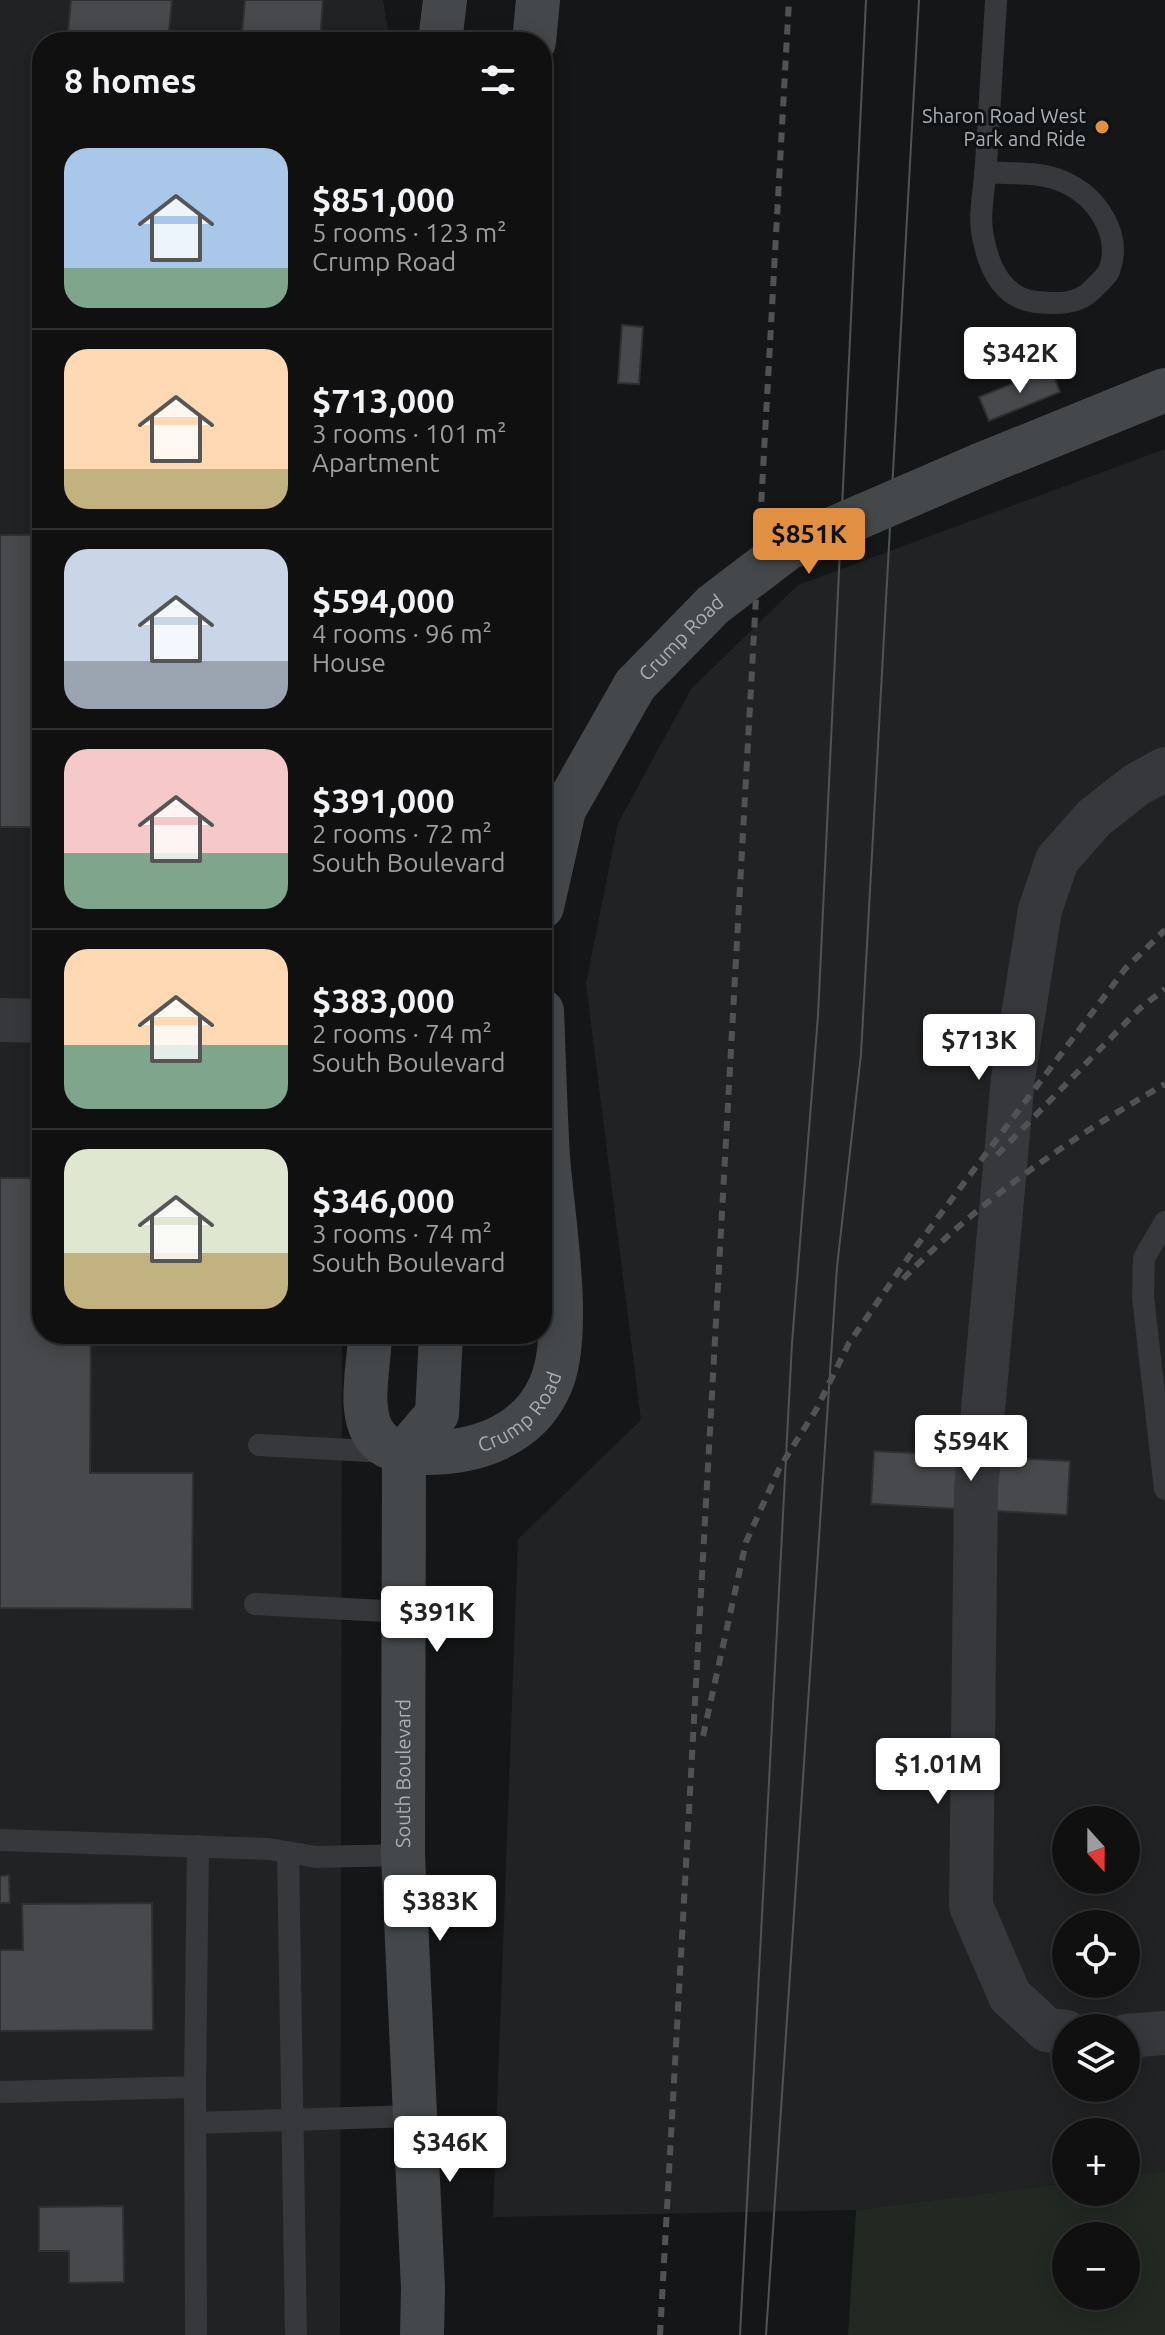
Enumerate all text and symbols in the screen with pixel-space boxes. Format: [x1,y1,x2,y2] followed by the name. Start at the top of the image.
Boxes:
[476,58,520,102] icon: filters
[64,61,197,99] text: 8 homes
[922,104,1086,150] place label: Sharon Road West Park and Ride
[1093,118,1111,136] marker: Sharon Road West Park and Ride
[128,180,224,276] icon: home
[312,180,455,218] text: $851,000
[312,218,507,247] text: 5 rooms · 123 m²
[312,247,456,276] text: Crump Road
[964,327,1076,395] pin: $342K
[982,338,1058,367] text: $342K
[128,381,224,477] icon: home
[312,381,455,419] text: $713,000
[312,419,507,448] text: 3 rooms · 101 m²
[312,448,439,477] text: Apartment
[753,508,865,576] pin: $851K
[771,519,847,548] text: $851K
[128,581,224,677] icon: home
[312,581,455,619] text: $594,000
[634,590,727,685] street label: Crump Road
[312,619,492,648] text: 4 rooms · 96 m²
[312,648,386,677] text: House
[128,781,224,877] icon: home
[312,781,455,819] text: $391,000
[312,819,492,848] text: 2 rooms · 72 m²
[312,848,506,877] text: South Boulevard
[128,981,224,1077] icon: home
[312,981,455,1019] text: $383,000
[923,1014,1035,1082] pin: $713K
[312,1019,492,1048] text: 2 rooms · 74 m²
[941,1025,1017,1054] text: $713K
[312,1048,506,1077] text: South Boulevard
[128,1181,224,1277] icon: home
[312,1181,455,1219] text: $346,000
[312,1219,492,1248] text: 3 rooms · 74 m²
[312,1248,506,1277] text: South Boulevard
[475,1369,565,1456] street label: Crump Road
[915,1415,1027,1483] pin: $594K
[933,1426,1009,1455] text: $594K
[381,1586,493,1654] pin: $391K
[399,1597,475,1626] text: $391K
[391,1699,414,1848] street label: South Boulevard
[873,1738,1003,1806] pin: $1.01M
[894,1749,982,1778] text: $1.01M
[1052,1806,1140,1894] north arrow
[1052,1806,1140,2310] map controls
[384,1875,496,1943] pin: $383K
[402,1886,478,1915] text: $383K
[1052,1910,1140,1998] button: locate
[1052,2014,1140,2102] button: layers
[394,2116,506,2184] pin: $346K
[1052,2118,1140,2206] button: +
[412,2127,488,2156] text: $346K
[1052,2222,1140,2310] button: −

